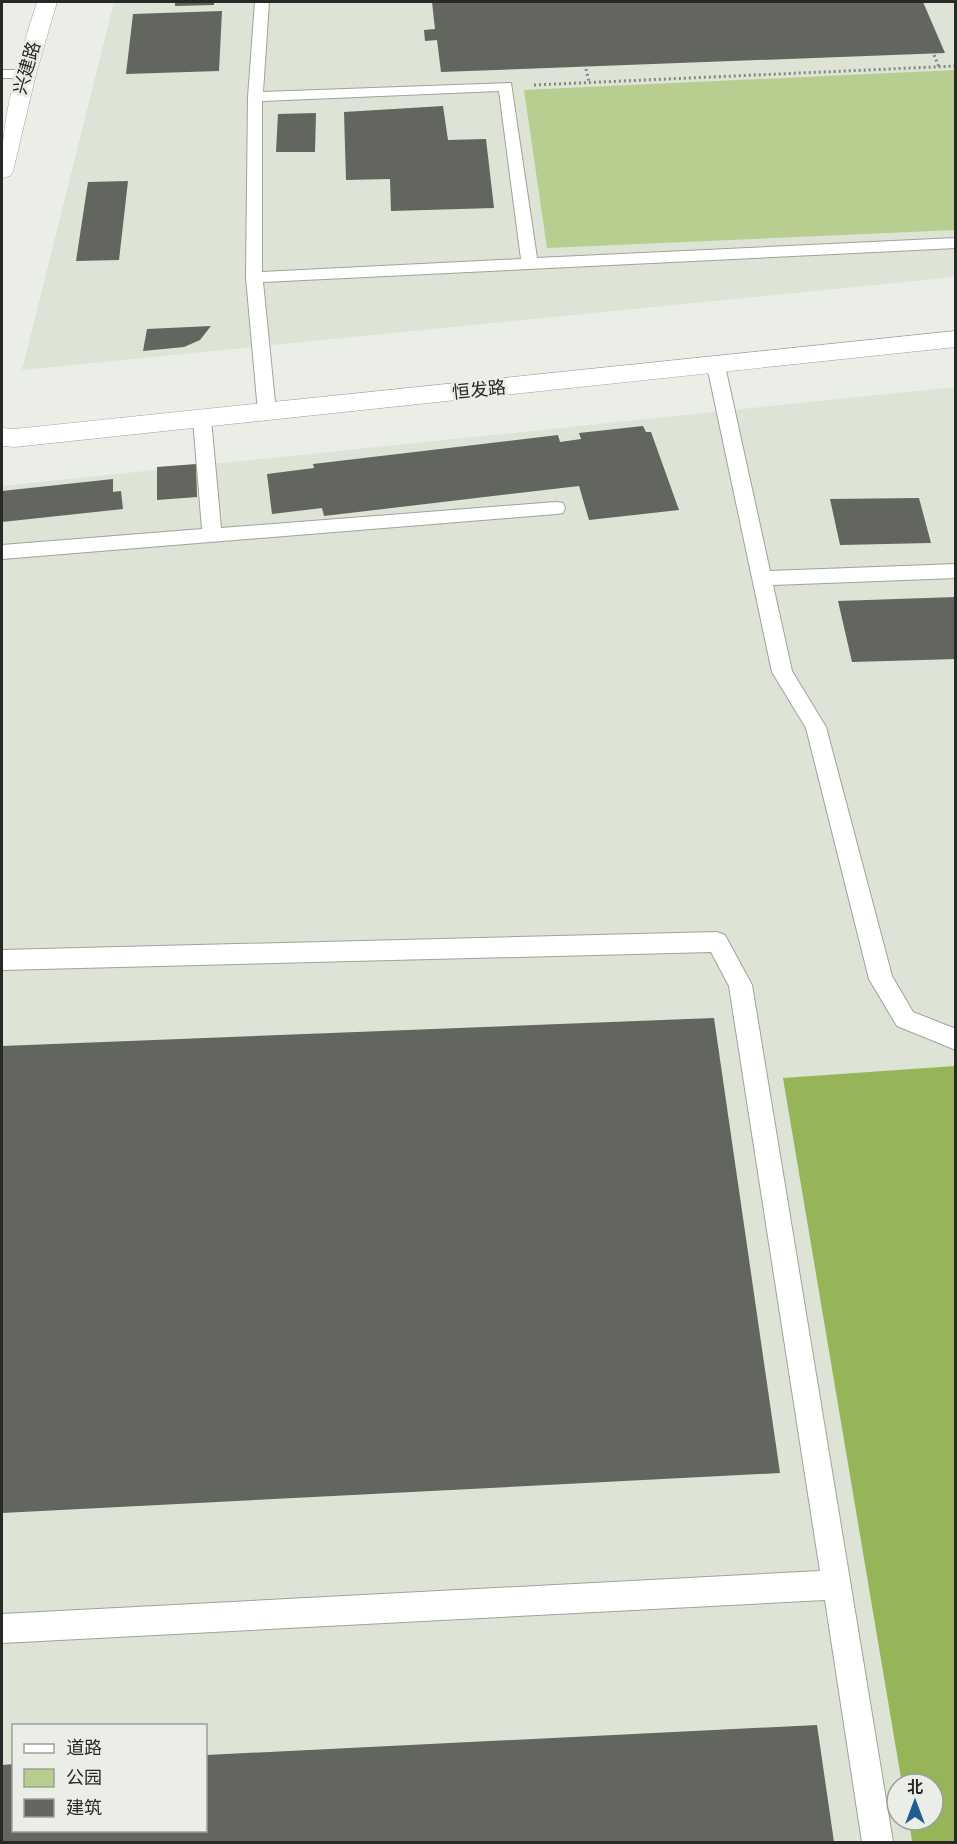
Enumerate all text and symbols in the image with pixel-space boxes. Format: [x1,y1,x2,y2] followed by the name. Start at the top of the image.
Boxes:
[8,39,45,97] street label: 兴建路
[451,375,507,404] street label: 恒发路
[12,1724,207,1832] legend
[66,1736,102,1759] text: 道路
[66,1766,102,1789] text: 公园
[885,1772,945,1832] north arrow
[907,1777,923,1797] text: 北
[66,1796,102,1819] text: 建筑

